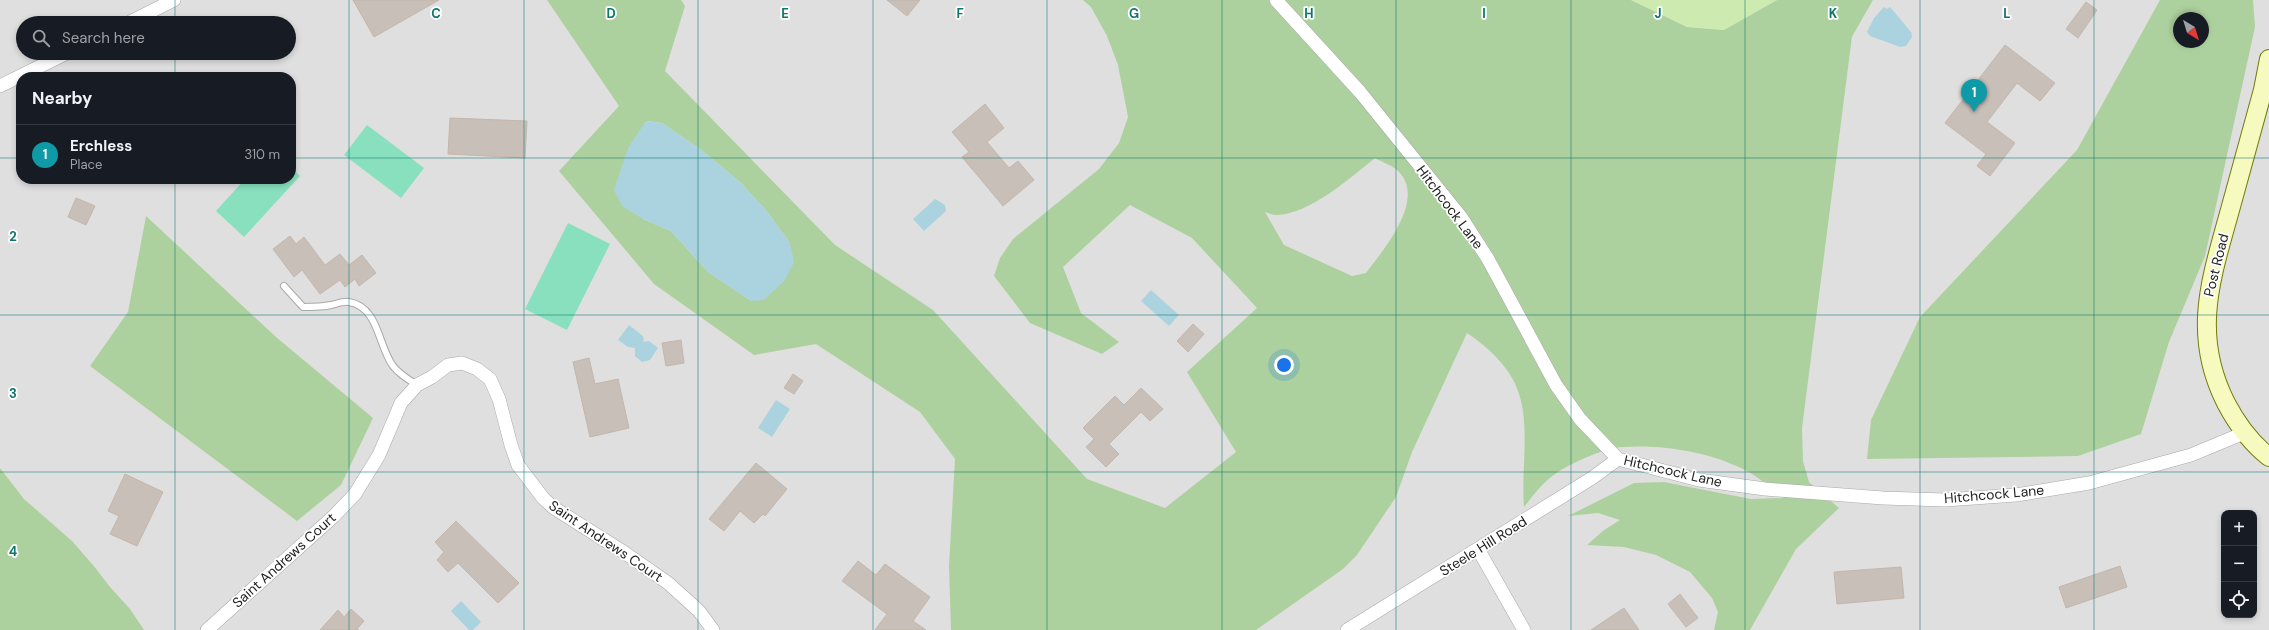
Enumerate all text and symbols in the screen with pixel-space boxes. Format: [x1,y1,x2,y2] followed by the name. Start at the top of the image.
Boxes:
[431,5,441,22] text: C
[606,5,616,22] text: D
[781,5,789,22] text: E
[956,5,964,22] text: F
[1129,5,1139,22] text: G
[1304,5,1314,22] text: H
[1482,5,1486,22] text: I
[1654,5,1662,22] text: J
[1829,5,1838,22] text: K
[2003,5,2011,22] text: L
[2173,12,2209,48] north arrow
[16,16,296,60] search box
[30,27,52,49] icon: search
[62,28,145,48] text: Search here
[1961,79,1987,112] pin: 1
[32,87,92,109] text: Nearby
[70,136,132,156] text: Erchless
[43,146,47,163] text: 1
[245,146,280,163] text: 310 m
[70,156,102,173] text: Place
[1413,162,1487,253] street label: Hitchcock Lane
[9,228,17,245] text: 2
[2199,232,2233,298] street label: Post Road
[1274,355,1294,375] your location
[9,385,17,402] text: 3
[1622,451,1724,491] street label: Hitchcock Lane
[1943,481,2045,507] street label: Hitchcock Lane
[546,496,666,586] street label: Saint Andrews Court
[228,509,340,611] street label: Saint Andrews Court
[2221,510,2257,618] map controls
[2221,510,2257,546] button: +
[1436,512,1530,580] street label: Steele Hill Road
[9,543,17,560] text: 4
[2221,546,2257,582] button: −
[2221,582,2257,618] button: locate

